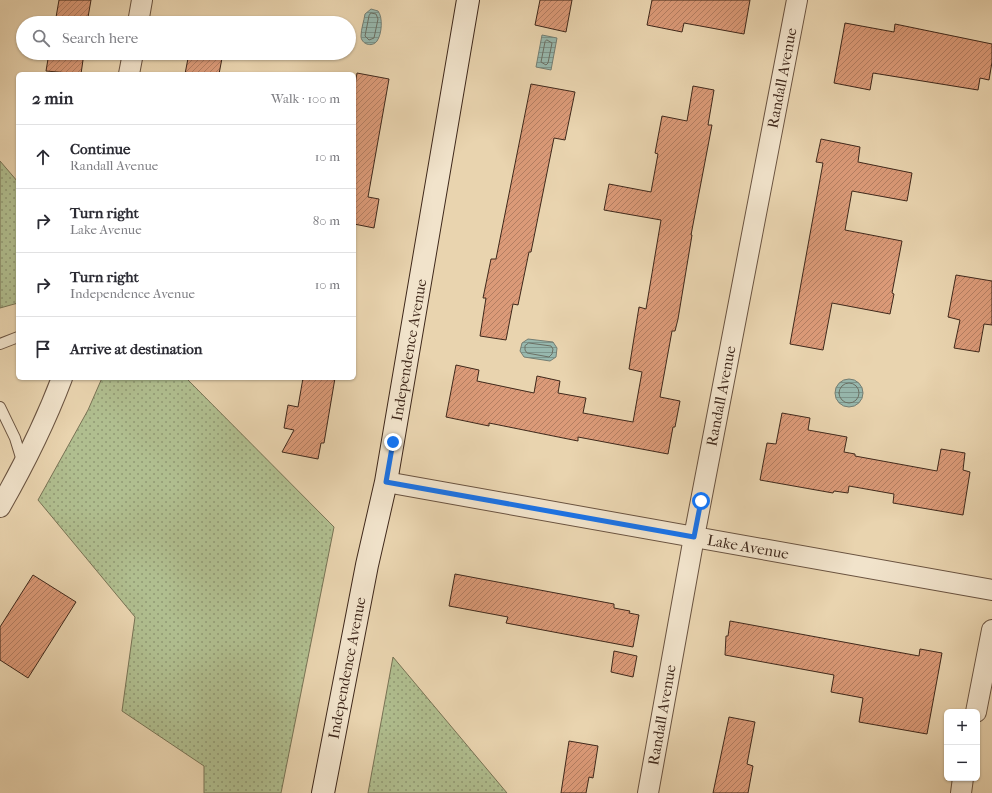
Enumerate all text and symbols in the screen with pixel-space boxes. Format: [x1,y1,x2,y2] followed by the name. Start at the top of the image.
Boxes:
[16,16,356,60] search box
[763,26,801,130] street label: Randall Avenue
[30,27,52,49] icon: search
[62,29,138,47] text: Search here
[32,88,73,108] text: 2 min
[271,91,340,106] text: Walk · 100 m
[70,140,130,158] text: Continue
[32,146,54,168] icon: ahead
[315,149,340,164] text: 10 m
[70,158,158,173] text: Randall Avenue
[70,204,139,222] text: Turn right
[32,210,54,232] icon: right
[313,213,340,228] text: 80 m
[70,222,142,237] text: Lake Avenue
[70,268,139,286] text: Turn right
[32,274,54,296] icon: right
[315,277,340,292] text: 10 m
[388,277,430,423] street label: Independence Avenue
[70,286,195,301] text: Independence Avenue
[32,338,54,360] icon: arrive
[70,340,202,358] text: Arrive at destination
[702,344,740,448] street label: Randall Avenue
[384,433,402,451] route end
[692,492,710,510] route start
[706,531,791,563] street label: Lake Avenue
[324,595,370,740] street label: Independence Avenue
[644,663,680,767] street label: Randall Avenue
[944,709,980,781] map controls
[944,709,980,745] button: +
[944,745,980,781] button: −

